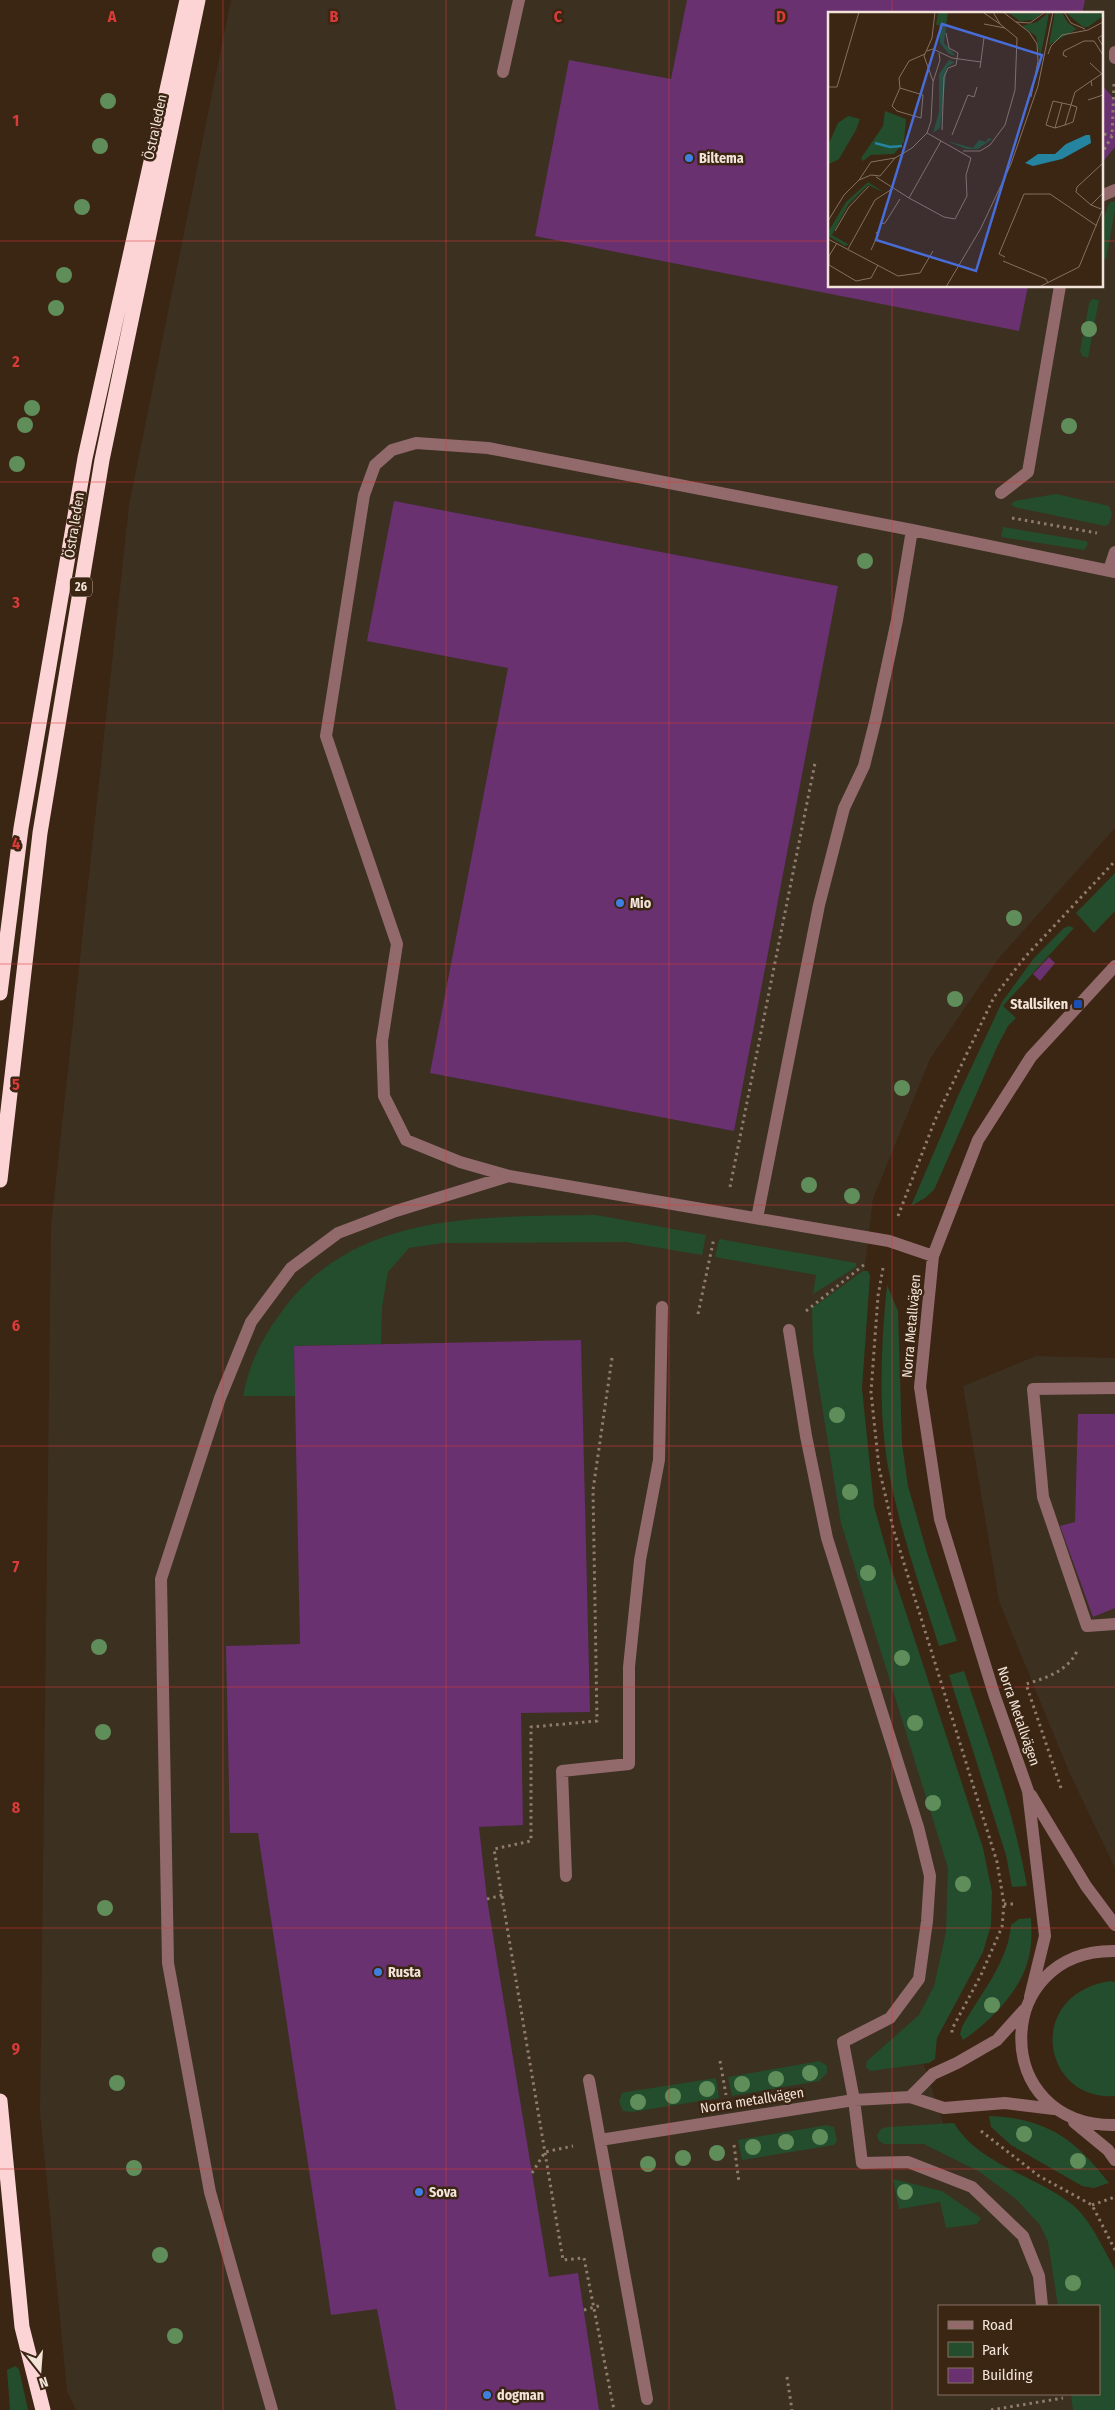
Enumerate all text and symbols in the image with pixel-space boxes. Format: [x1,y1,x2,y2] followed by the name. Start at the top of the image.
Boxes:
[107,7,117,26] text: A
[330,7,339,26] text: B
[554,7,563,26] text: C
[776,7,786,26] text: D
[828,12,1102,288] inset map
[139,93,171,161] street label: Östra leden
[13,111,19,130] text: 1
[699,150,744,167] place label: Biltema
[683,152,695,164] marker: Biltema
[11,352,20,371] text: 2
[60,491,88,559] street label: Östra leden
[70,578,92,596] road number: 26
[11,593,20,612] text: 3
[12,834,20,853] text: 4
[630,895,652,912] place label: Mio
[614,897,626,909] marker: Mio
[1010,996,1068,1013] place label: Stallsiken
[1072,998,1084,1010] marker: Stallsiken
[12,1075,20,1094] text: 5
[898,1273,925,1379] street label: Norra Metallvägen
[12,1316,20,1335] text: 6
[13,1557,20,1576] text: 7
[994,1664,1044,1768] street label: Norra Metallvägen
[12,1798,21,1817] text: 8
[388,1964,421,1981] place label: Rusta
[372,1966,384,1978] marker: Rusta
[12,2039,20,2058] text: 9
[699,2084,805,2117] street label: Norra metallvägen
[429,2184,457,2201] place label: Sova
[413,2186,425,2198] marker: Sova
[938,2305,1100,2395] legend
[982,2316,1013,2334] text: Road
[982,2341,1009,2359] text: Park
[15,2345,65,2395] north arrow
[982,2366,1033,2384] text: Building
[37,2373,50,2391] text: N
[497,2387,544,2404] place label: dogman
[481,2389,493,2401] marker: dogman

